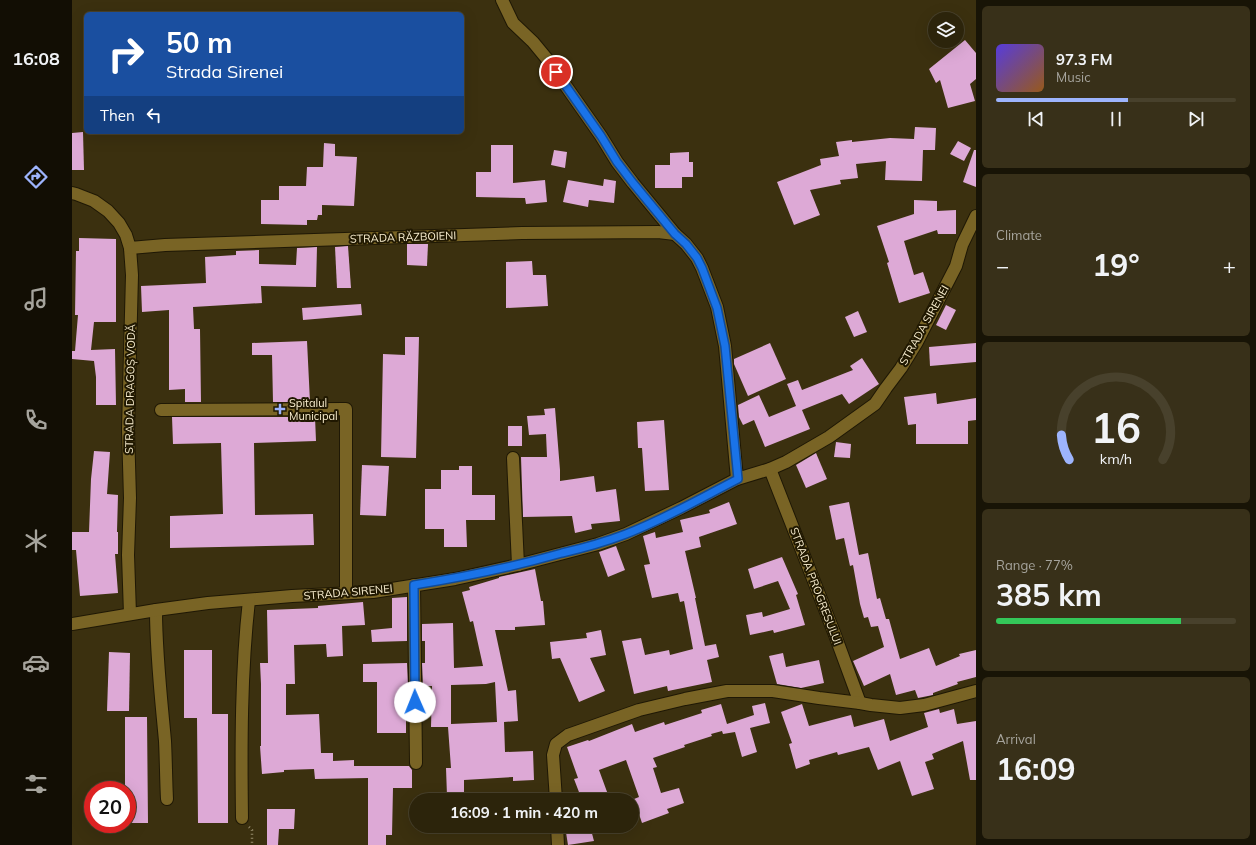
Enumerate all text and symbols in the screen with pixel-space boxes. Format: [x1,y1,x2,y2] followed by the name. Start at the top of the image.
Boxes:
[928,12,964,48] map controls
[928,12,964,48] button: layers
[166,25,232,60] text: 50 m
[100,28,152,80] icon: right
[12,47,60,70] text: 16:08
[1056,50,1112,69] text: 97.3 FM
[539,55,573,89] pin
[166,60,283,83] text: Strada Sirenei
[545,61,567,83] icon: arrive
[1056,69,1091,85] text: Music
[143,104,165,126] icon: left
[100,106,135,125] text: Then
[1025,108,1047,130] icon: previous
[1105,108,1127,130] icon: pause
[1185,108,1207,130] icon: next
[22,163,50,191] icon: directions
[350,227,456,246] street label: STRADA RĂZBOIENI
[996,227,1042,243] text: Climate
[1092,246,1140,284] text: 19°
[996,252,1009,280] text: −
[1223,252,1236,280] text: +
[896,283,952,367] street label: STRADA SIRENEI
[22,285,50,313] icon: music
[121,324,139,454] street label: STRADA DRAGOȘ VODĂ
[289,396,338,423] place label: Spitalul Municipal
[1091,401,1141,453] text: 16
[274,403,286,415] marker: Spitalul Municipal
[22,406,50,434] icon: phone
[1100,450,1132,468] text: km/h
[787,525,845,647] street label: STRADA PROGRESULUI
[22,527,50,555] icon: climate
[996,557,1073,573] text: Range · 77%
[996,576,1102,614] text: 385 km
[303,581,393,603] street label: STRADA SIRENEI
[22,649,50,677] icon: car
[394,681,436,723] position arrow
[996,731,1036,747] text: Arrival
[996,750,1075,788] text: 16:09
[22,770,50,798] icon: filters
[84,781,136,833] speed limit sign: 20
[450,803,598,822] text: 16:09 · 1 min · 420 m

